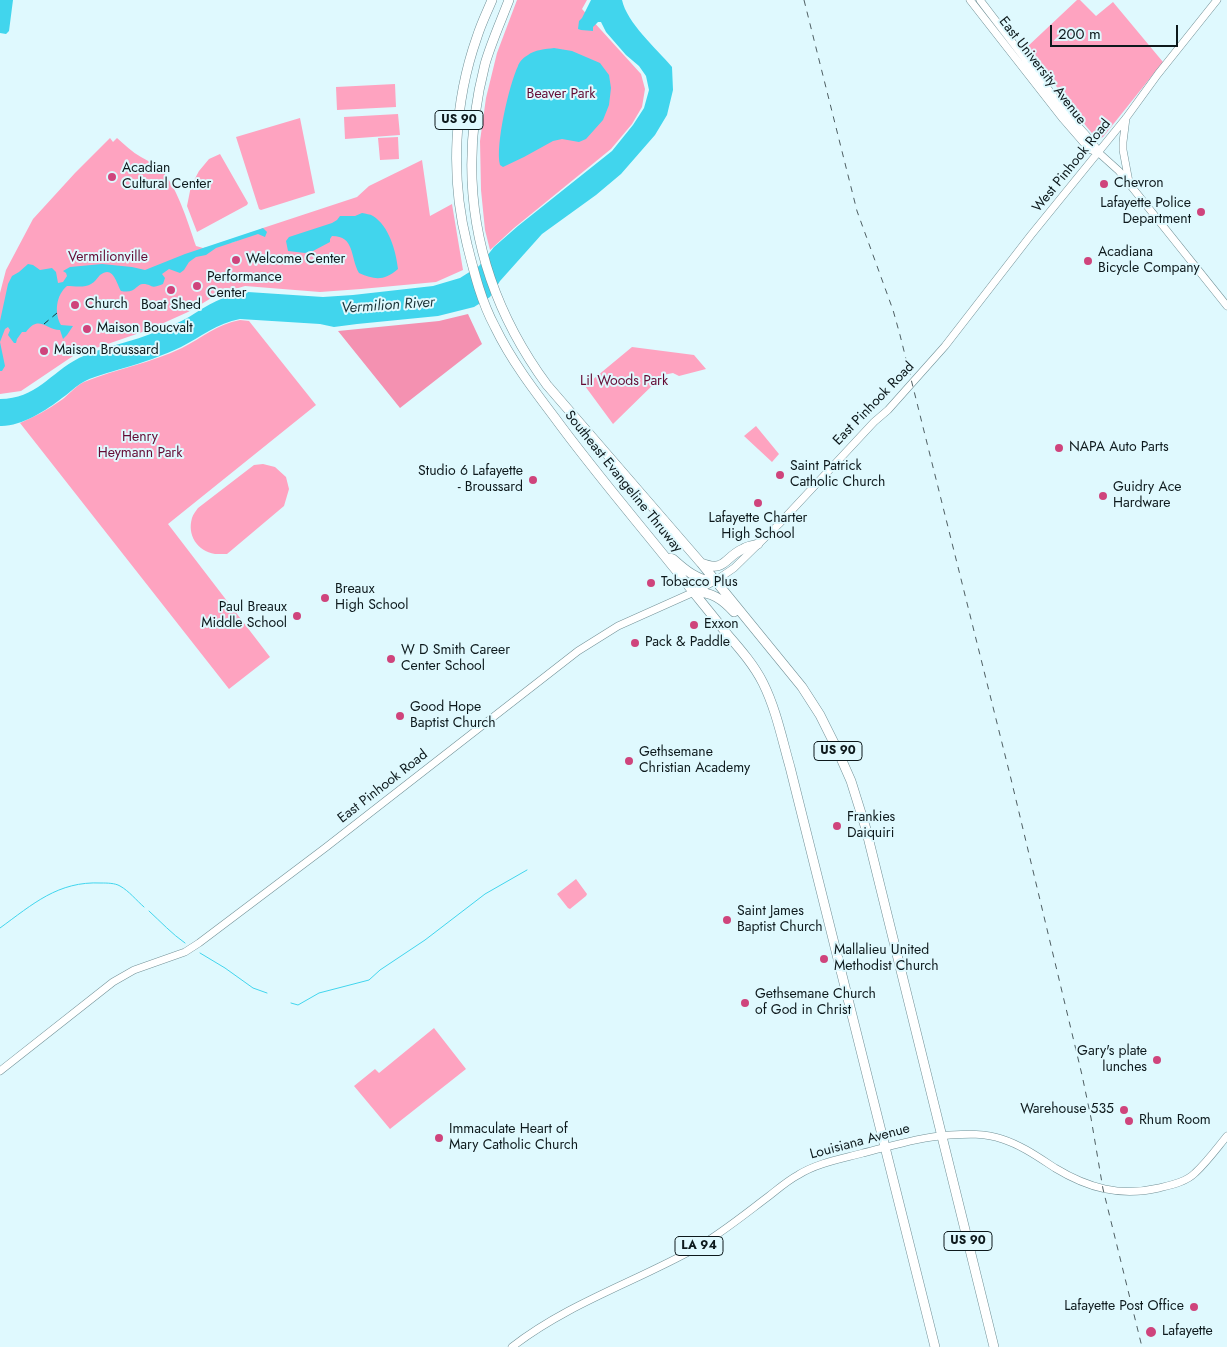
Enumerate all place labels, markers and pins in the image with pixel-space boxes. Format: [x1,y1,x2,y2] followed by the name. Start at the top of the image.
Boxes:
[122,161,211,193] place label: Acadian Cultural Center
[106,171,118,183] marker: Acadian Cultural Center
[1114,176,1164,192] place label: Chevron
[1098,178,1110,190] marker: Chevron
[1100,196,1191,228] place label: Lafayette Police Department
[1195,206,1207,218] marker: Lafayette Police Department
[1098,245,1200,278] place label: Acadiana Bicycle Company
[246,252,345,268] place label: Welcome Center
[230,254,242,266] marker: Welcome Center
[1082,255,1094,267] marker: Acadiana Bicycle Company
[207,270,282,302] place label: Performance Center
[191,280,203,292] marker: Performance Center
[165,284,177,296] marker: Boat Shed
[85,297,128,313] place label: Church
[141,298,201,314] place label: Boat Shed
[69,299,81,311] marker: Church
[97,321,193,337] place label: Maison Boucvalt
[81,323,93,335] marker: Maison Boucvalt
[54,343,159,359] place label: Maison Broussard
[38,345,50,357] marker: Maison Broussard
[1069,440,1169,456] place label: NAPA Auto Parts
[1053,442,1065,454] marker: NAPA Auto Parts
[790,459,885,492] place label: Saint Patrick Catholic Church
[418,464,523,497] place label: Studio 6 Lafayette - Broussard
[774,469,786,481] marker: Saint Patrick Catholic Church
[527,474,539,486] marker: Studio 6 Lafayette - Broussard
[1113,480,1182,512] place label: Guidry Ace Hardware
[1097,490,1109,502] marker: Guidry Ace Hardware
[752,497,764,509] marker: Lafayette Charter High School
[709,511,807,544] place label: Lafayette Charter High School
[661,575,738,591] place label: Tobacco Plus
[645,577,657,589] marker: Tobacco Plus
[335,582,408,614] place label: Breaux High School
[319,592,331,604] marker: Breaux High School
[201,600,287,632] place label: Paul Breaux Middle School
[291,610,303,622] marker: Paul Breaux Middle School
[704,617,739,633] place label: Exxon
[688,619,700,631] marker: Exxon
[645,635,730,651] place label: Pack & Paddle
[629,637,641,649] marker: Pack & Paddle
[401,643,510,676] place label: W D Smith Career Center School
[385,653,397,665] marker: W D Smith Career Center School
[410,700,496,732] place label: Good Hope Baptist Church
[394,710,406,722] marker: Good Hope Baptist Church
[639,745,750,778] place label: Gethsemane Christian Academy
[623,755,635,767] marker: Gethsemane Christian Academy
[847,810,895,842] place label: Frankies Daiquiri
[831,820,843,832] marker: Frankies Daiquiri
[737,904,823,936] place label: Saint James Baptist Church
[721,914,733,926] marker: Saint James Baptist Church
[834,943,939,976] place label: Mallalieu United Methodist Church
[818,953,830,965] marker: Mallalieu United Methodist Church
[755,987,876,1020] place label: Gethsemane Church of God in Christ
[739,997,751,1009] marker: Gethsemane Church of God in Christ
[1077,1044,1147,1076] place label: Gary's plate lunches
[1151,1054,1163,1066] marker: Gary's plate lunches
[1020,1102,1114,1118] place label: Warehouse 535
[1118,1104,1130,1116] marker: Warehouse 535
[1139,1113,1211,1129] place label: Rhum Room
[1123,1115,1135,1127] marker: Rhum Room
[449,1122,578,1154] place label: Immaculate Heart of Mary Catholic Church
[433,1132,445,1144] marker: Immaculate Heart of Mary Catholic Church
[1064,1299,1184,1315] place label: Lafayette Post Office
[1188,1301,1200,1313] marker: Lafayette Post Office
[1162,1324,1213,1340] place label: Lafayette
[1144,1325,1158,1339] marker: Lafayette

